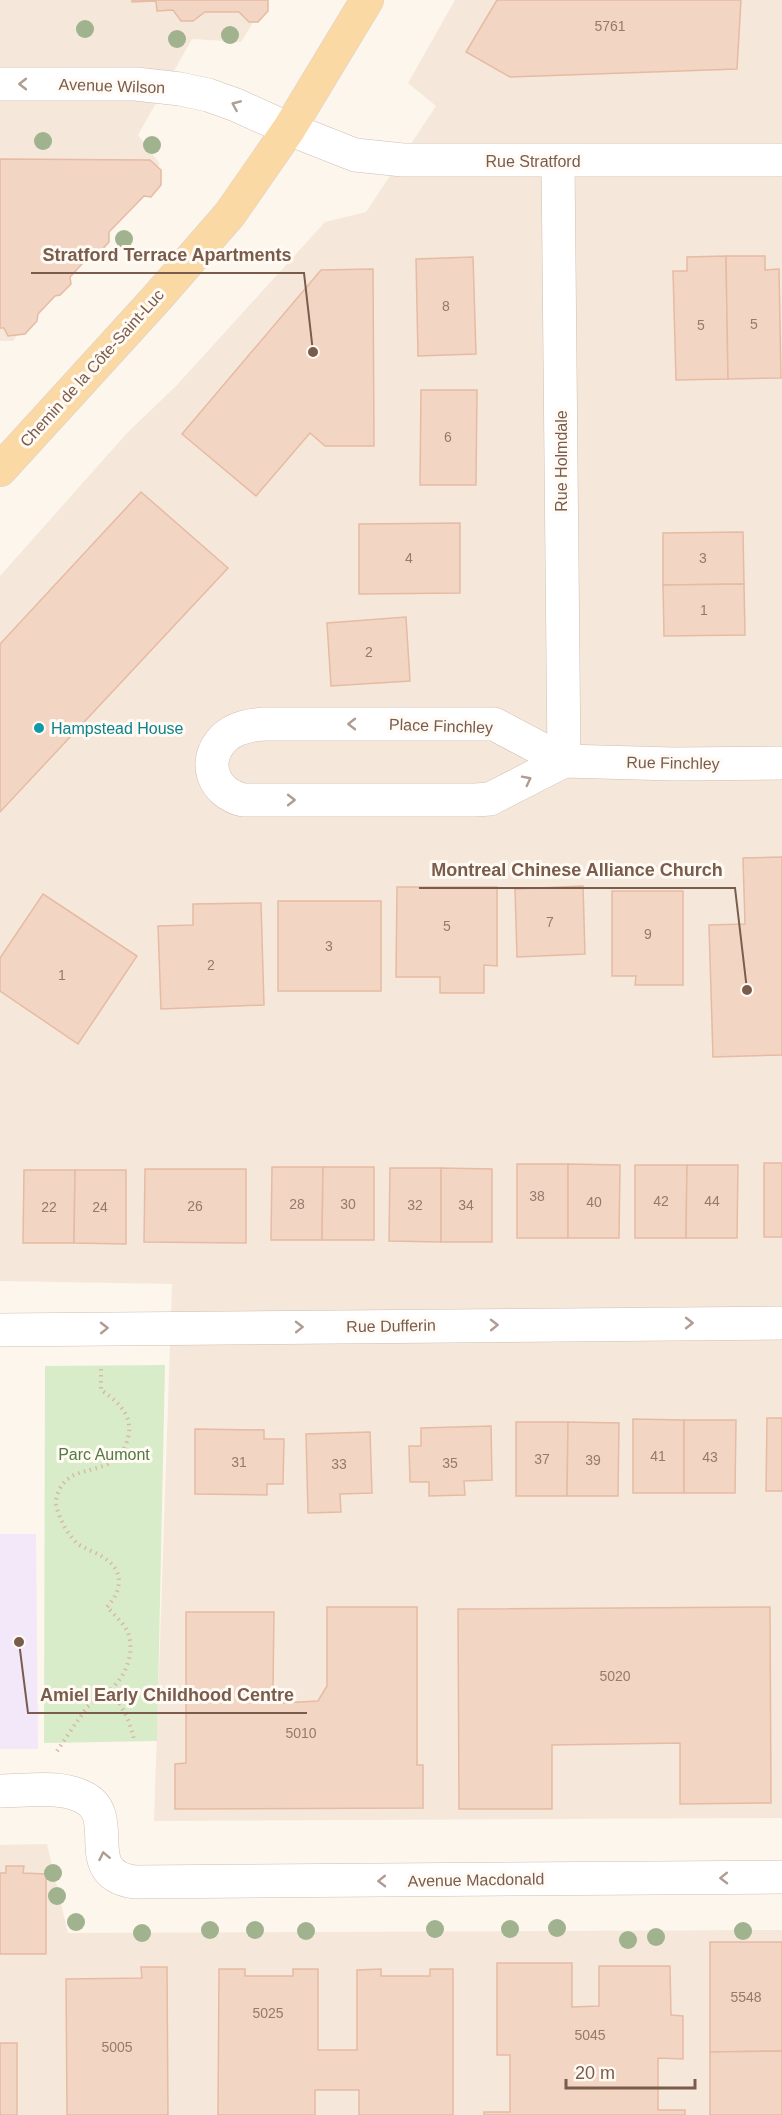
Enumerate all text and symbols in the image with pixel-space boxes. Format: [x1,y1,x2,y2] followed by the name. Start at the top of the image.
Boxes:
[594,18,626,34] house number: 5761
[59,76,165,96] street label: Avenue Wilson
[18,78,27,90] one-way arrow
[231,100,242,112] one-way arrow
[485,153,581,170] street label: Rue Stratford
[31,237,304,273] callout: Stratford Terrace Apartments
[42,245,292,265] text: Stratford Terrace Apartments
[17,286,167,450] street label: Chemin de la Côte-Saint-Luc
[442,298,450,314] house number: 8
[750,316,758,332] house number: 5
[697,317,705,333] house number: 5
[553,410,570,512] street label: Rue Holmdale
[444,429,452,445] house number: 6
[405,550,413,566] house number: 4
[699,550,707,566] house number: 3
[700,602,708,618] house number: 1
[365,644,373,660] house number: 2
[389,716,493,736] street label: Place Finchley
[347,718,356,730] one-way arrow
[51,720,184,737] place label: Hampstead House
[32,721,46,735] marker: Hampstead House
[626,754,720,772] street label: Rue Finchley
[520,776,531,788] one-way arrow
[287,794,296,806] one-way arrow
[419,852,735,888] callout: Montreal Chinese Alliance Church
[431,860,723,880] text: Montreal Chinese Alliance Church
[546,914,554,930] house number: 7
[443,918,451,934] house number: 5
[644,926,652,942] house number: 9
[325,938,333,954] house number: 3
[207,957,215,973] house number: 2
[58,967,66,983] house number: 1
[529,1188,545,1204] house number: 38
[653,1193,669,1209] house number: 42
[704,1193,720,1209] house number: 44
[586,1194,602,1210] house number: 40
[289,1196,305,1212] house number: 28
[340,1196,356,1212] house number: 30
[407,1197,423,1213] house number: 32
[458,1197,474,1213] house number: 34
[187,1198,203,1214] house number: 26
[41,1199,57,1215] house number: 22
[92,1199,108,1215] house number: 24
[346,1317,436,1335] street label: Rue Dufferin
[684,1317,693,1329] one-way arrow
[489,1319,498,1331] one-way arrow
[294,1321,303,1333] one-way arrow
[99,1322,108,1335] one-way arrow
[58,1446,150,1463] park label: Parc Aumont
[650,1448,666,1464] house number: 41
[702,1449,718,1465] house number: 43
[534,1451,550,1467] house number: 37
[585,1452,601,1468] house number: 39
[231,1454,247,1470] house number: 31
[442,1455,458,1471] house number: 35
[331,1456,347,1472] house number: 33
[599,1668,631,1684] house number: 5020
[28,1677,307,1713] callout: Amiel Early Childhood Centre
[40,1685,294,1705] text: Amiel Early Childhood Centre
[285,1725,317,1741] house number: 5010
[99,1851,112,1861] one-way arrow
[408,1870,544,1890] street label: Avenue Macdonald
[719,1871,728,1884] one-way arrow
[377,1875,386,1887] one-way arrow
[730,1989,762,2005] house number: 5548
[252,2005,284,2021] house number: 5025
[574,2027,606,2043] house number: 5045
[101,2039,133,2055] house number: 5005
[566,2052,695,2090] scale bar
[575,2063,615,2083] text: 20 m

